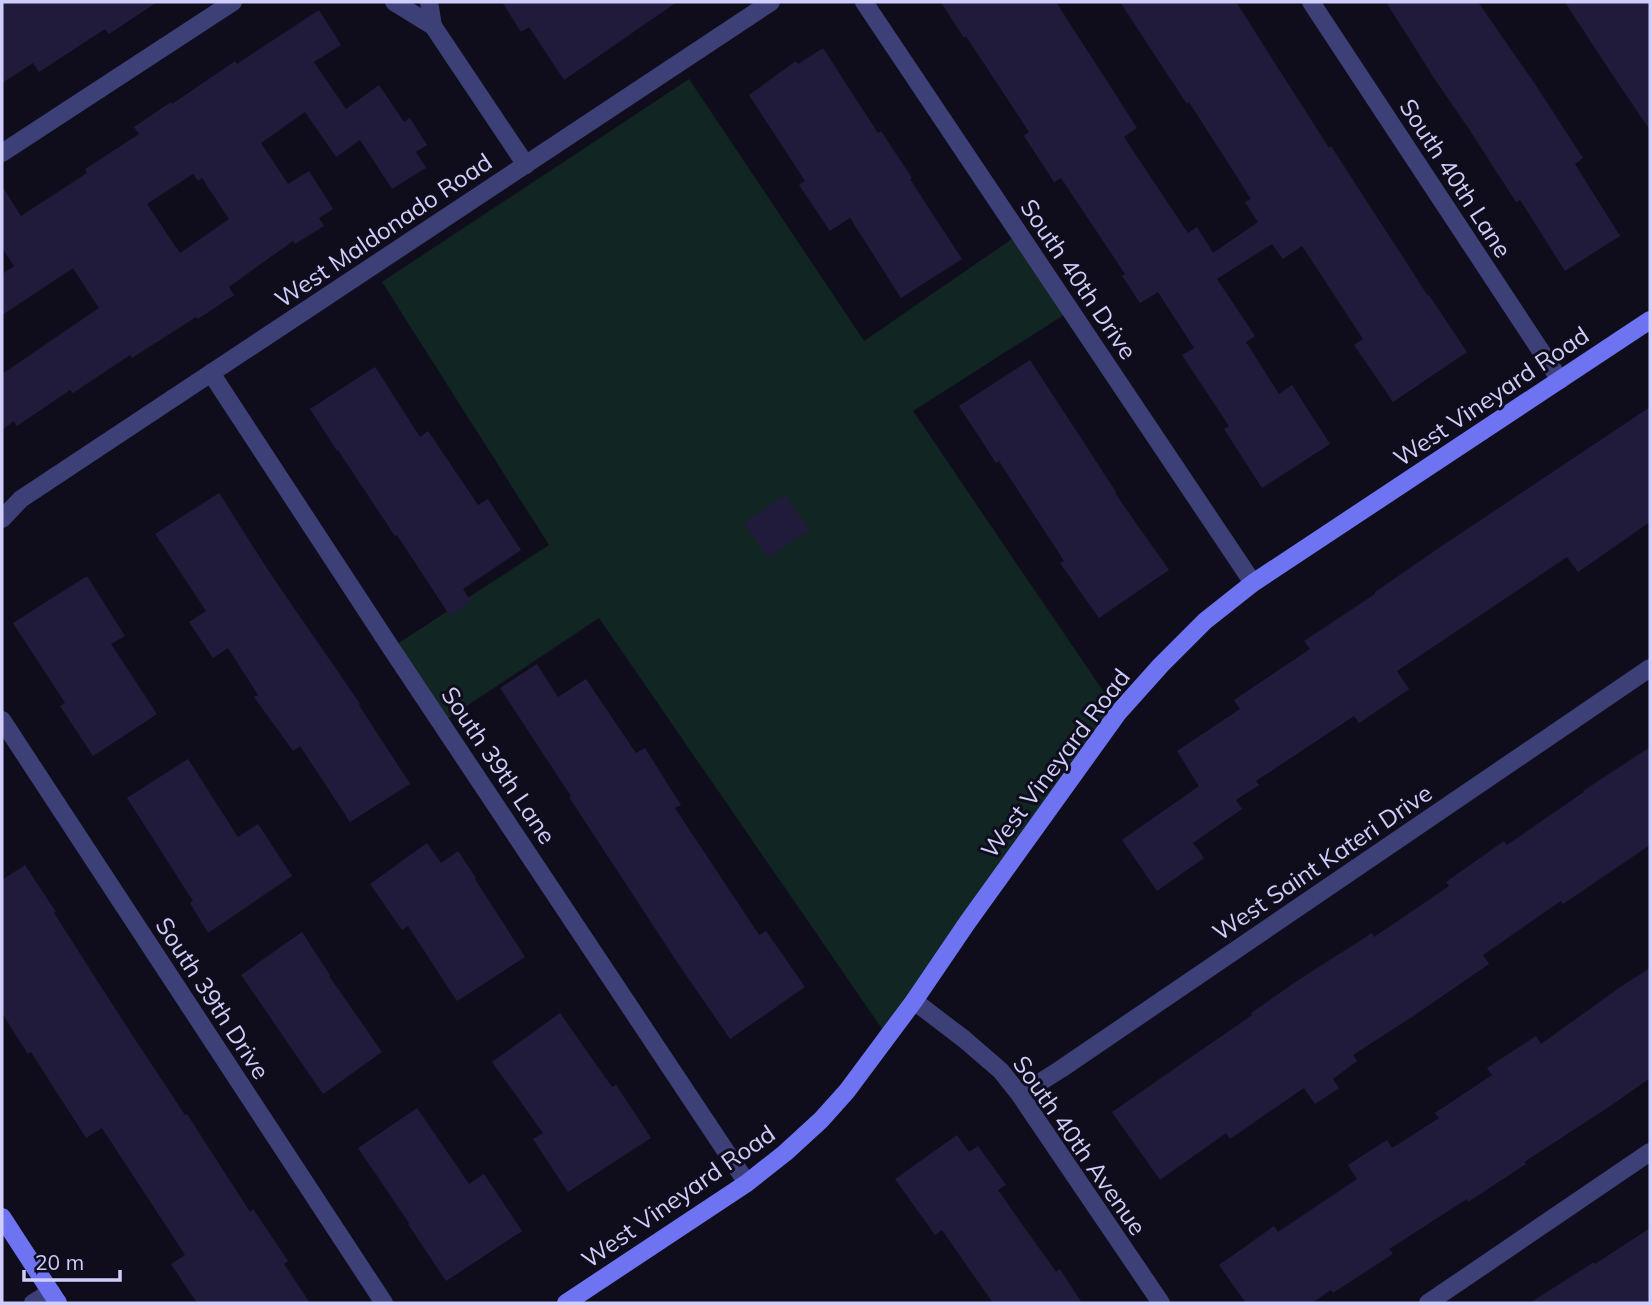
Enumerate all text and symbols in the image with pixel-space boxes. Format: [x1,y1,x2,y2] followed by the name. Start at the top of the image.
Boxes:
[1393,93,1519,263] street label: South 40th Lane
[269,146,497,314] street label: West Maldonado Road
[1014,193,1144,365] street label: South 40th Drive
[1388,319,1594,473] street label: West Vineyard Road
[974,662,1136,864] street label: West Vineyard Road
[435,681,563,849] street label: South 39th Lane
[1207,777,1437,947] street label: West Saint Kateri Drive
[150,912,276,1084] street label: South 39th Drive
[1007,1049,1153,1241] street label: South 40th Avenue
[576,1118,780,1274] street label: West Vineyard Road
[24,1238,121,1282] scale bar
[35,1249,84,1275] text: 20 m

